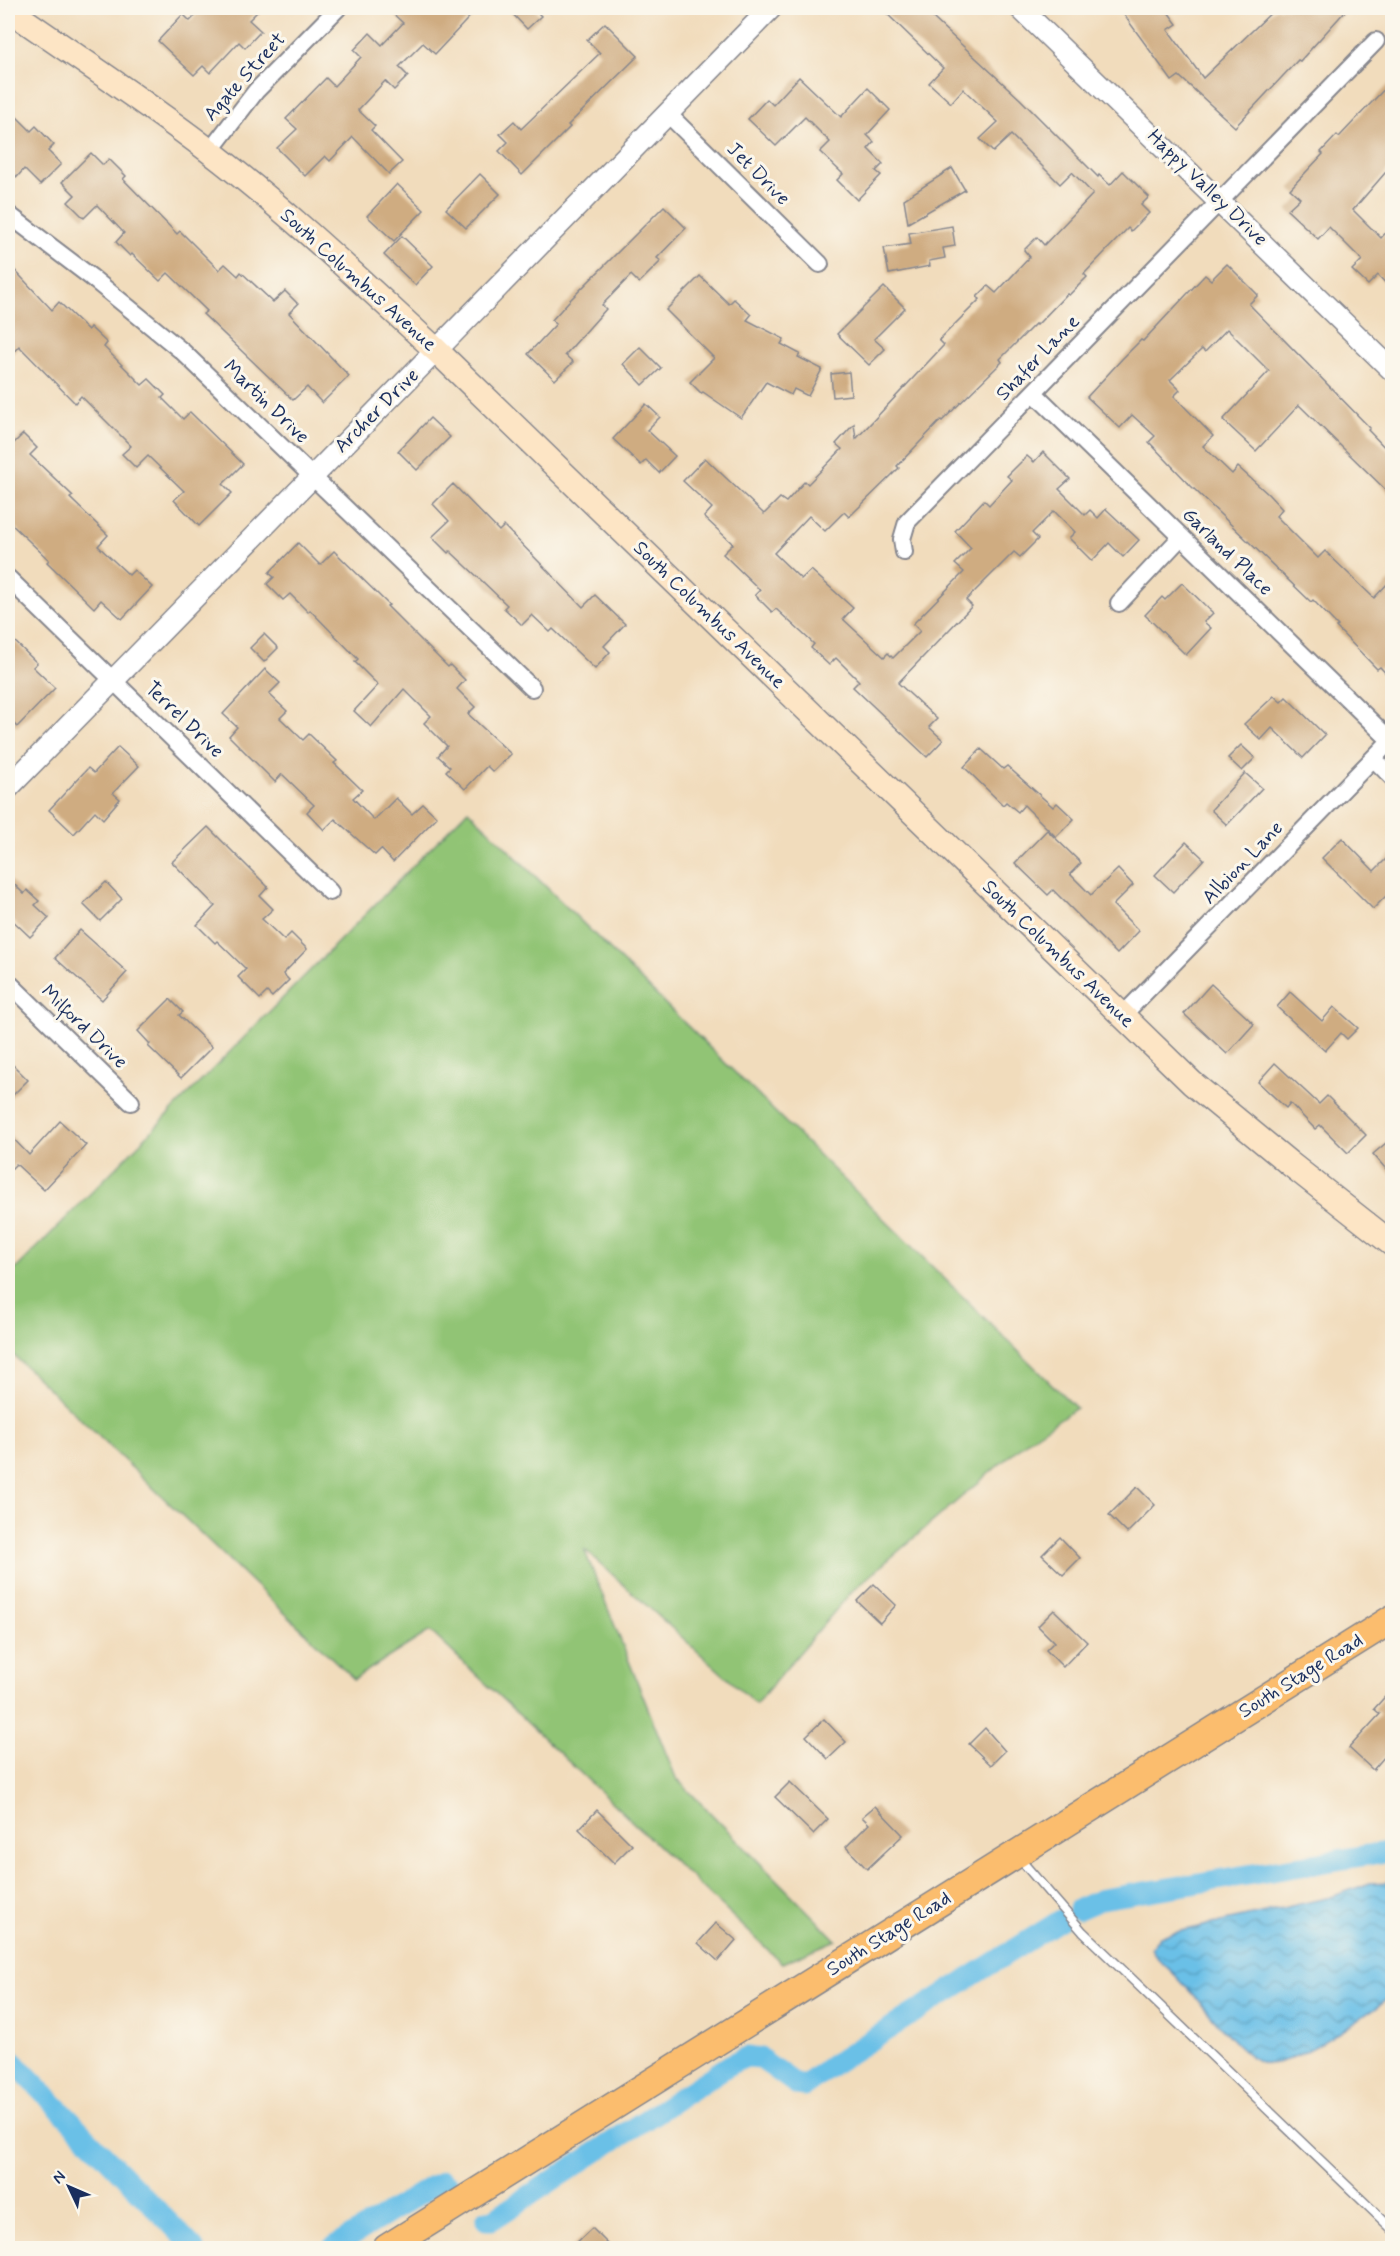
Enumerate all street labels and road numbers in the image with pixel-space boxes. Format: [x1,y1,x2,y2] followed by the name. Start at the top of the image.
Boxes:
[198,27,292,127] street label: Agate Street
[1141,124,1273,252] street label: Happy Valley Drive
[720,136,796,212] street label: Jet Drive
[274,202,442,358] street label: South Columbus Avenue
[990,309,1086,407] street label: Shafer Lane
[217,354,315,450] street label: Martin Drive
[329,363,425,459] street label: Archer Drive
[1176,502,1278,602] street label: Garland Place
[627,535,791,695] street label: South Columbus Avenue
[139,676,229,764] street label: Terrel Drive
[1196,815,1290,911] street label: Albion Lane
[976,874,1140,1034] street label: South Columbus Avenue
[33,979,133,1077] street label: Milford Drive
[1234,1627,1369,1726] street label: South Stage Road
[822,1885,957,1984] street label: South Stage Road

